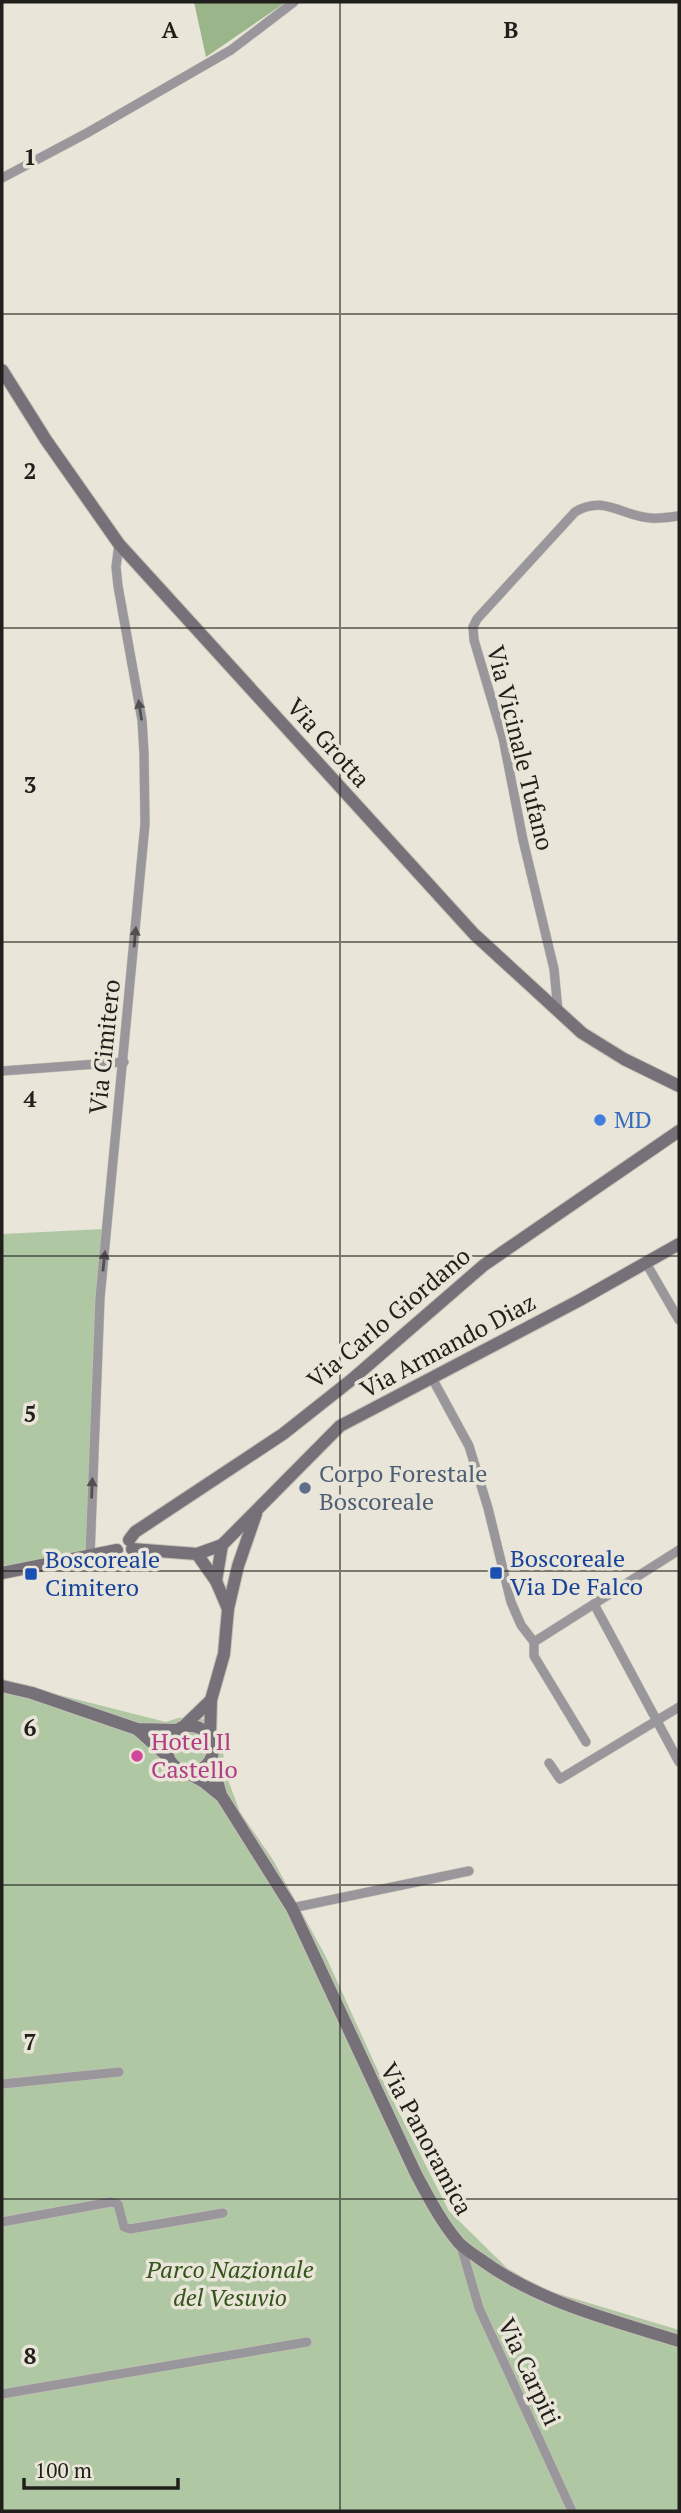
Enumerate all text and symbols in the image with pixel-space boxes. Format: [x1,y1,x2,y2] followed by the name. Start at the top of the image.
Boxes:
[162,14,179,45] text: A
[504,14,519,45] text: B
[24,141,37,172] text: 1
[24,455,37,486] text: 2
[480,642,562,854] street label: Via Vicinale Tufano
[280,691,378,794] street label: Via Grotta
[134,699,145,721] one-way arrow
[24,769,37,800] text: 3
[130,926,141,948] one-way arrow
[81,978,127,1116] street label: Via Cimitero
[24,1083,37,1114] text: 4
[614,1103,652,1135] place label: MD
[592,1112,608,1128] marker: MD
[300,1239,477,1395] street label: Via Carlo Giordano
[98,1250,109,1272] one-way arrow
[354,1285,541,1405] street label: Via Armando Diaz
[24,1398,37,1429] text: 5
[319,1457,487,1517] place label: Corpo Forestale Boscoreale
[87,1477,98,1499] one-way arrow
[297,1480,313,1496] marker: Corpo Forestale Boscoreale
[510,1542,643,1602] place label: Boscoreale Via De Falco
[45,1543,160,1603] place label: Boscoreale Cimitero
[488,1565,504,1581] marker: Boscoreale Via De Falco
[23,1566,39,1582] marker: Boscoreale Cimitero
[24,1712,37,1743] text: 6
[151,1725,238,1785] place label: Hotel Il Castello
[129,1748,145,1764] marker: Hotel Il Castello
[24,2026,37,2057] text: 7
[373,2057,480,2220] street label: Via Panoramica
[145,2253,314,2313] park label: Parco Nazionale del Vesuvio
[491,2313,569,2431] street label: Via Carpiti
[24,2340,37,2371] text: 8
[24,2446,178,2490] scale bar
[35,2456,92,2484] text: 100 m

